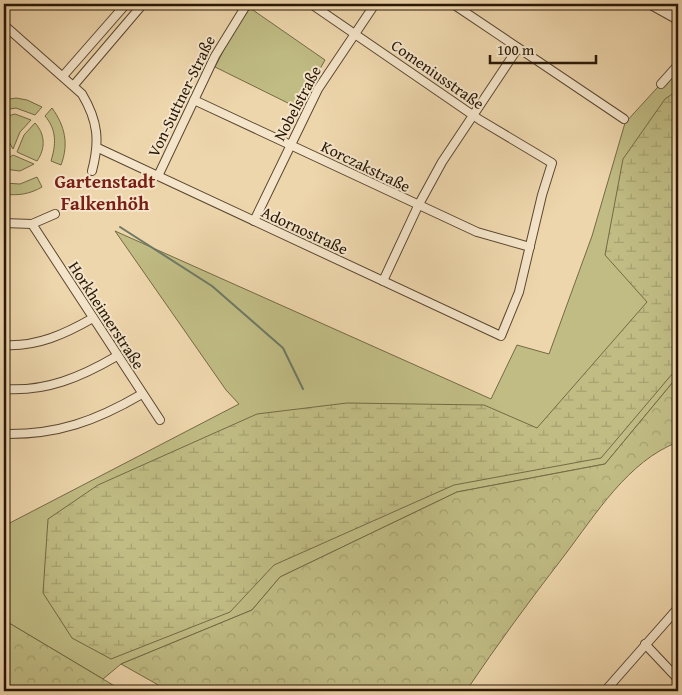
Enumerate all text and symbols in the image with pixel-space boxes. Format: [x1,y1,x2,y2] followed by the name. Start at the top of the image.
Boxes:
[141,31,221,161] street label: Von-Suttner-Straße
[490,32,596,64] scale bar
[387,33,489,115] street label: Comeniusstraße
[497,39,535,60] text: 100 m
[267,61,327,145] street label: Nobelstraße
[317,134,415,198] street label: Korczakstraße
[55,167,156,217] district label: Gartenstadt Falkenhöh
[258,199,352,261] street label: Adornostraße
[63,256,151,374] street label: Horkheimerstraße

